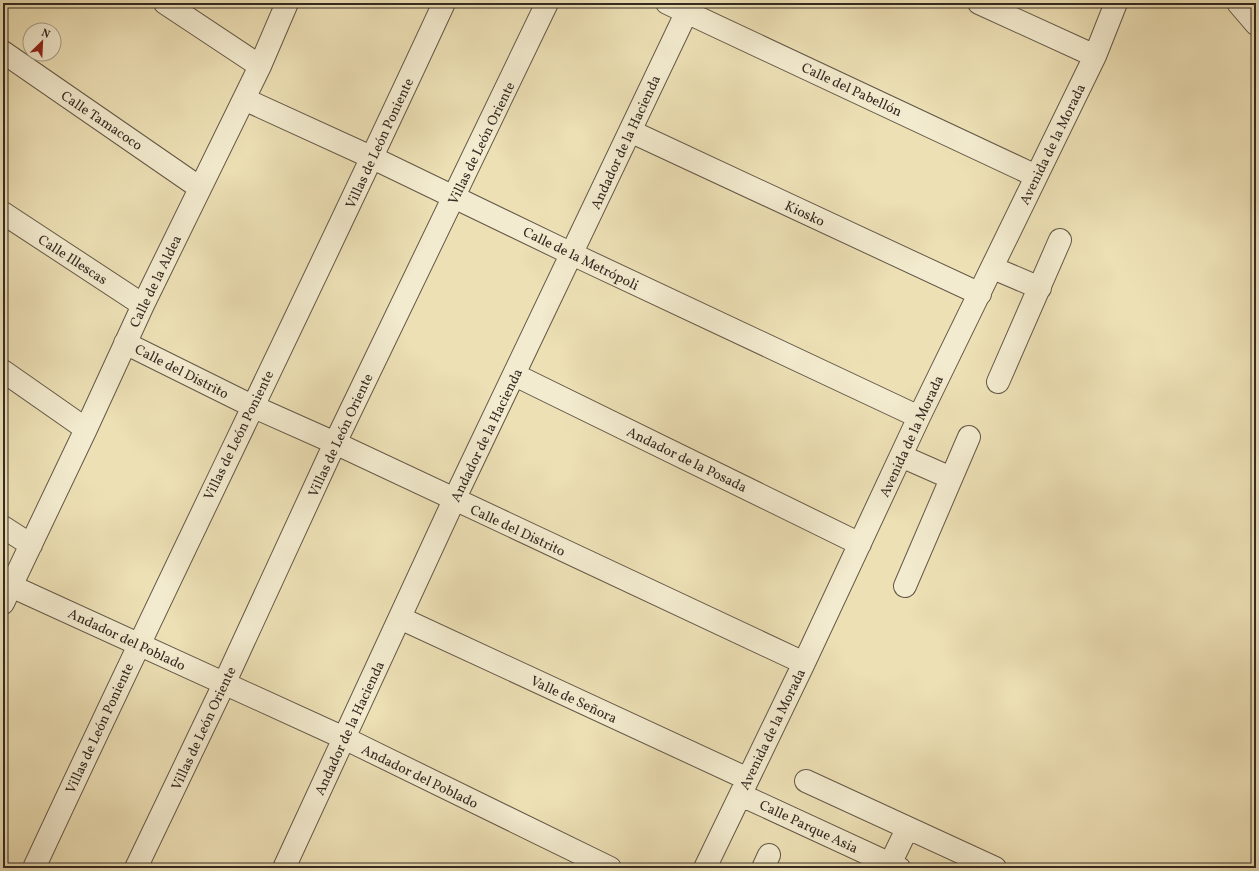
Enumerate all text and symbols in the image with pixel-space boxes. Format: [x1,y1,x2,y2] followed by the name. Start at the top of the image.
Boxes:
[22,22,62,62] north arrow
[39,26,52,43] text: N
[798,59,905,122] street label: Calle del Pabellón
[587,72,666,213] street label: Andador de la Hacienda
[342,75,419,212] street label: Villas de León Poniente
[444,79,521,208] street label: Villas de León Oriente
[1016,81,1091,208] street label: Avenida de la Morada
[57,87,146,156] street label: Calle Tamacoco
[781,197,827,232] street label: Kiosko
[519,223,641,296] street label: Calle de la Metrópoli
[34,231,111,290] street label: Calle Illescas
[126,232,187,331] street label: Calle de la Aldea
[131,340,232,404] street label: Calle del Distrito
[447,366,528,506] street label: Andador de la Hacienda
[200,367,279,504] street label: Villas de León Poniente
[304,370,379,501] street label: Villas de León Oriente
[876,373,949,501] street label: Avenida de la Morada
[623,423,750,498] street label: Andador de la Posada
[467,501,568,562] street label: Calle del Distrito
[64,605,188,676] street label: Andador del Poblado
[311,658,390,799] street label: Andador de la Hacienda
[62,660,139,797] street label: Villas de León Poniente
[167,663,242,794] street label: Villas de León Oriente
[736,666,811,793] street label: Avenida de la Morada
[527,672,620,729] street label: Valle de Señora
[358,741,481,814] street label: Andador del Poblado
[756,796,861,859] street label: Calle Parque Asia

